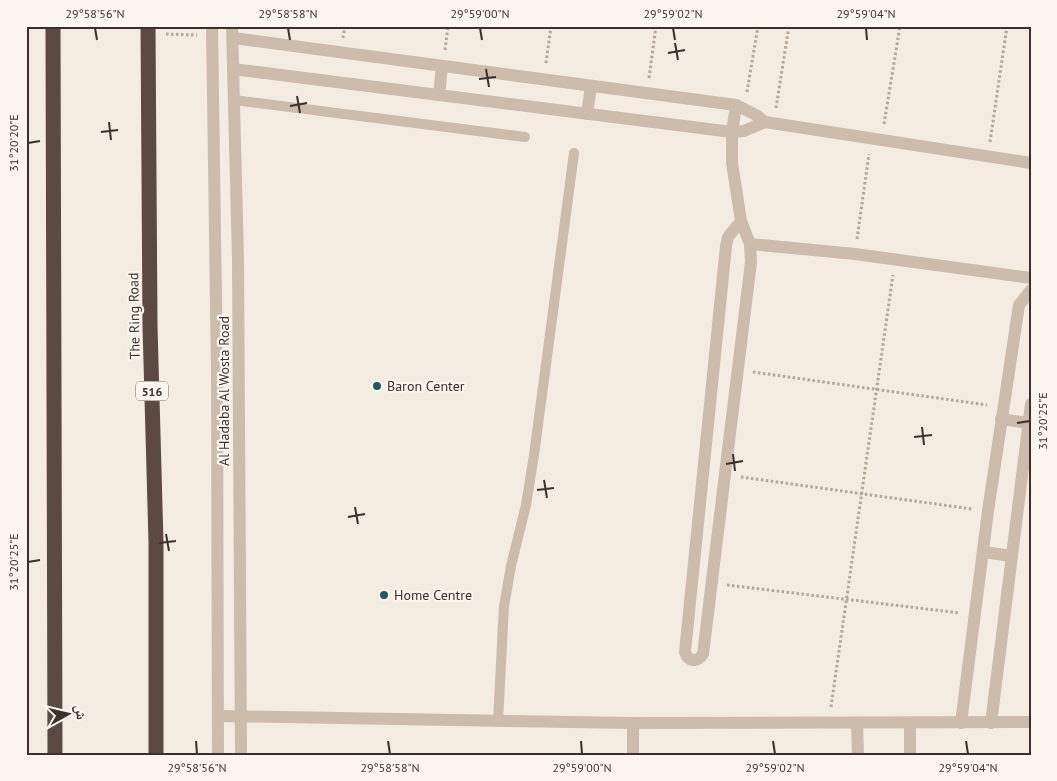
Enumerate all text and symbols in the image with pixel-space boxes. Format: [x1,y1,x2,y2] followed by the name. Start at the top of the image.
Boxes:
[65,6,125,21] text: 29°58'56"N
[258,6,318,21] text: 29°58'58"N
[450,6,510,21] text: 29°59'00"N
[643,6,703,21] text: 29°59'02"N
[836,6,896,21] text: 29°59'04"N
[6,114,21,172] text: 31°20'20"E
[124,272,144,360] street label: The Ring Road
[215,316,233,466] street label: Al Hadaba Al Wosta Road
[387,377,465,395] place label: Baron Center
[371,380,383,392] marker: Baron Center
[136,382,168,401] road number: 516
[1035,392,1050,450] text: 31°20'25"E
[6,533,21,591] text: 31°20'25"E
[394,586,472,604] place label: Home Centre
[378,589,390,601] marker: Home Centre
[42,688,92,738] north arrow
[71,704,91,721] text: ش
[167,760,227,775] text: 29°58'56"N
[360,760,420,775] text: 29°58'58"N
[552,760,612,775] text: 29°59'00"N
[745,760,805,775] text: 29°59'02"N
[938,760,998,775] text: 29°59'04"N

